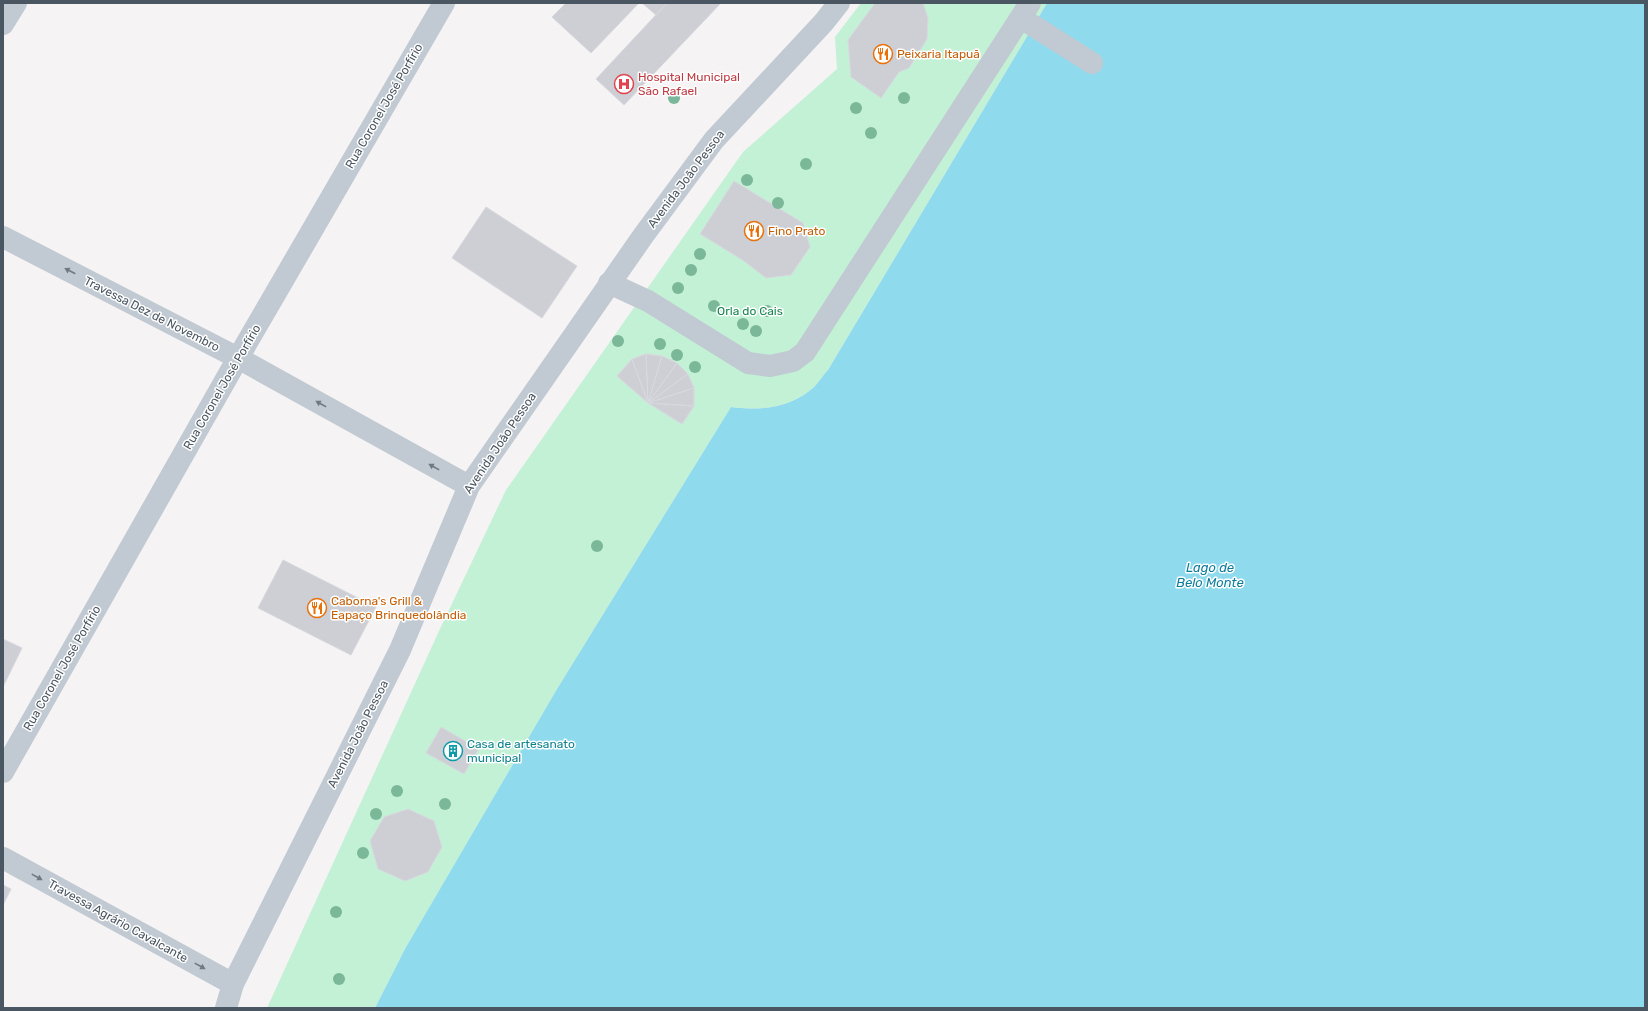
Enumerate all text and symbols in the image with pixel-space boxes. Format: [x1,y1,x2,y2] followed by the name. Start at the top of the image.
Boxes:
[342,41,426,171] street label: Rua Coronel José Porfírio
[872,43,894,65] restaurant icon: Peixaria Itapuã
[897,47,980,61] place label: Peixaria Itapuã
[638,70,740,98] place label: Hospital Municipal São Rafael
[613,73,635,95] hospital icon: Hospital Municipal São Rafael
[645,127,727,231] street label: Avenida João Pessoa
[743,220,765,242] restaurant icon: Fino Prato
[768,224,825,238] place label: Fino Prato
[64,268,75,274] one-way arrow
[82,274,222,354] street label: Travessa Dez de Novembro
[717,304,783,318] park label: Orla do Cais
[180,322,264,452] street label: Rua Coronel José Porfírio
[461,390,539,496] street label: Avenida João Pessoa
[315,400,327,407] one-way arrow
[429,463,440,470] one-way arrow
[1176,560,1244,590] water label: Lago de Belo Monte
[331,594,466,622] place label: Caborna's Grill & Eapaço Brinquedolândia
[306,597,328,619] restaurant icon: Caborna's Grill & Eapaço Brinquedolândia
[20,603,104,733] street label: Rua Coronel José Porfírio
[325,678,391,790] street label: Avenida João Pessoa
[467,737,575,765] place label: Casa de artesanato municipal
[442,740,464,762] building icon: Casa de artesanato municipal
[31,874,43,880] one-way arrow
[46,877,190,965] street label: Travessa Agrário Cavalcante
[195,963,206,969] one-way arrow

